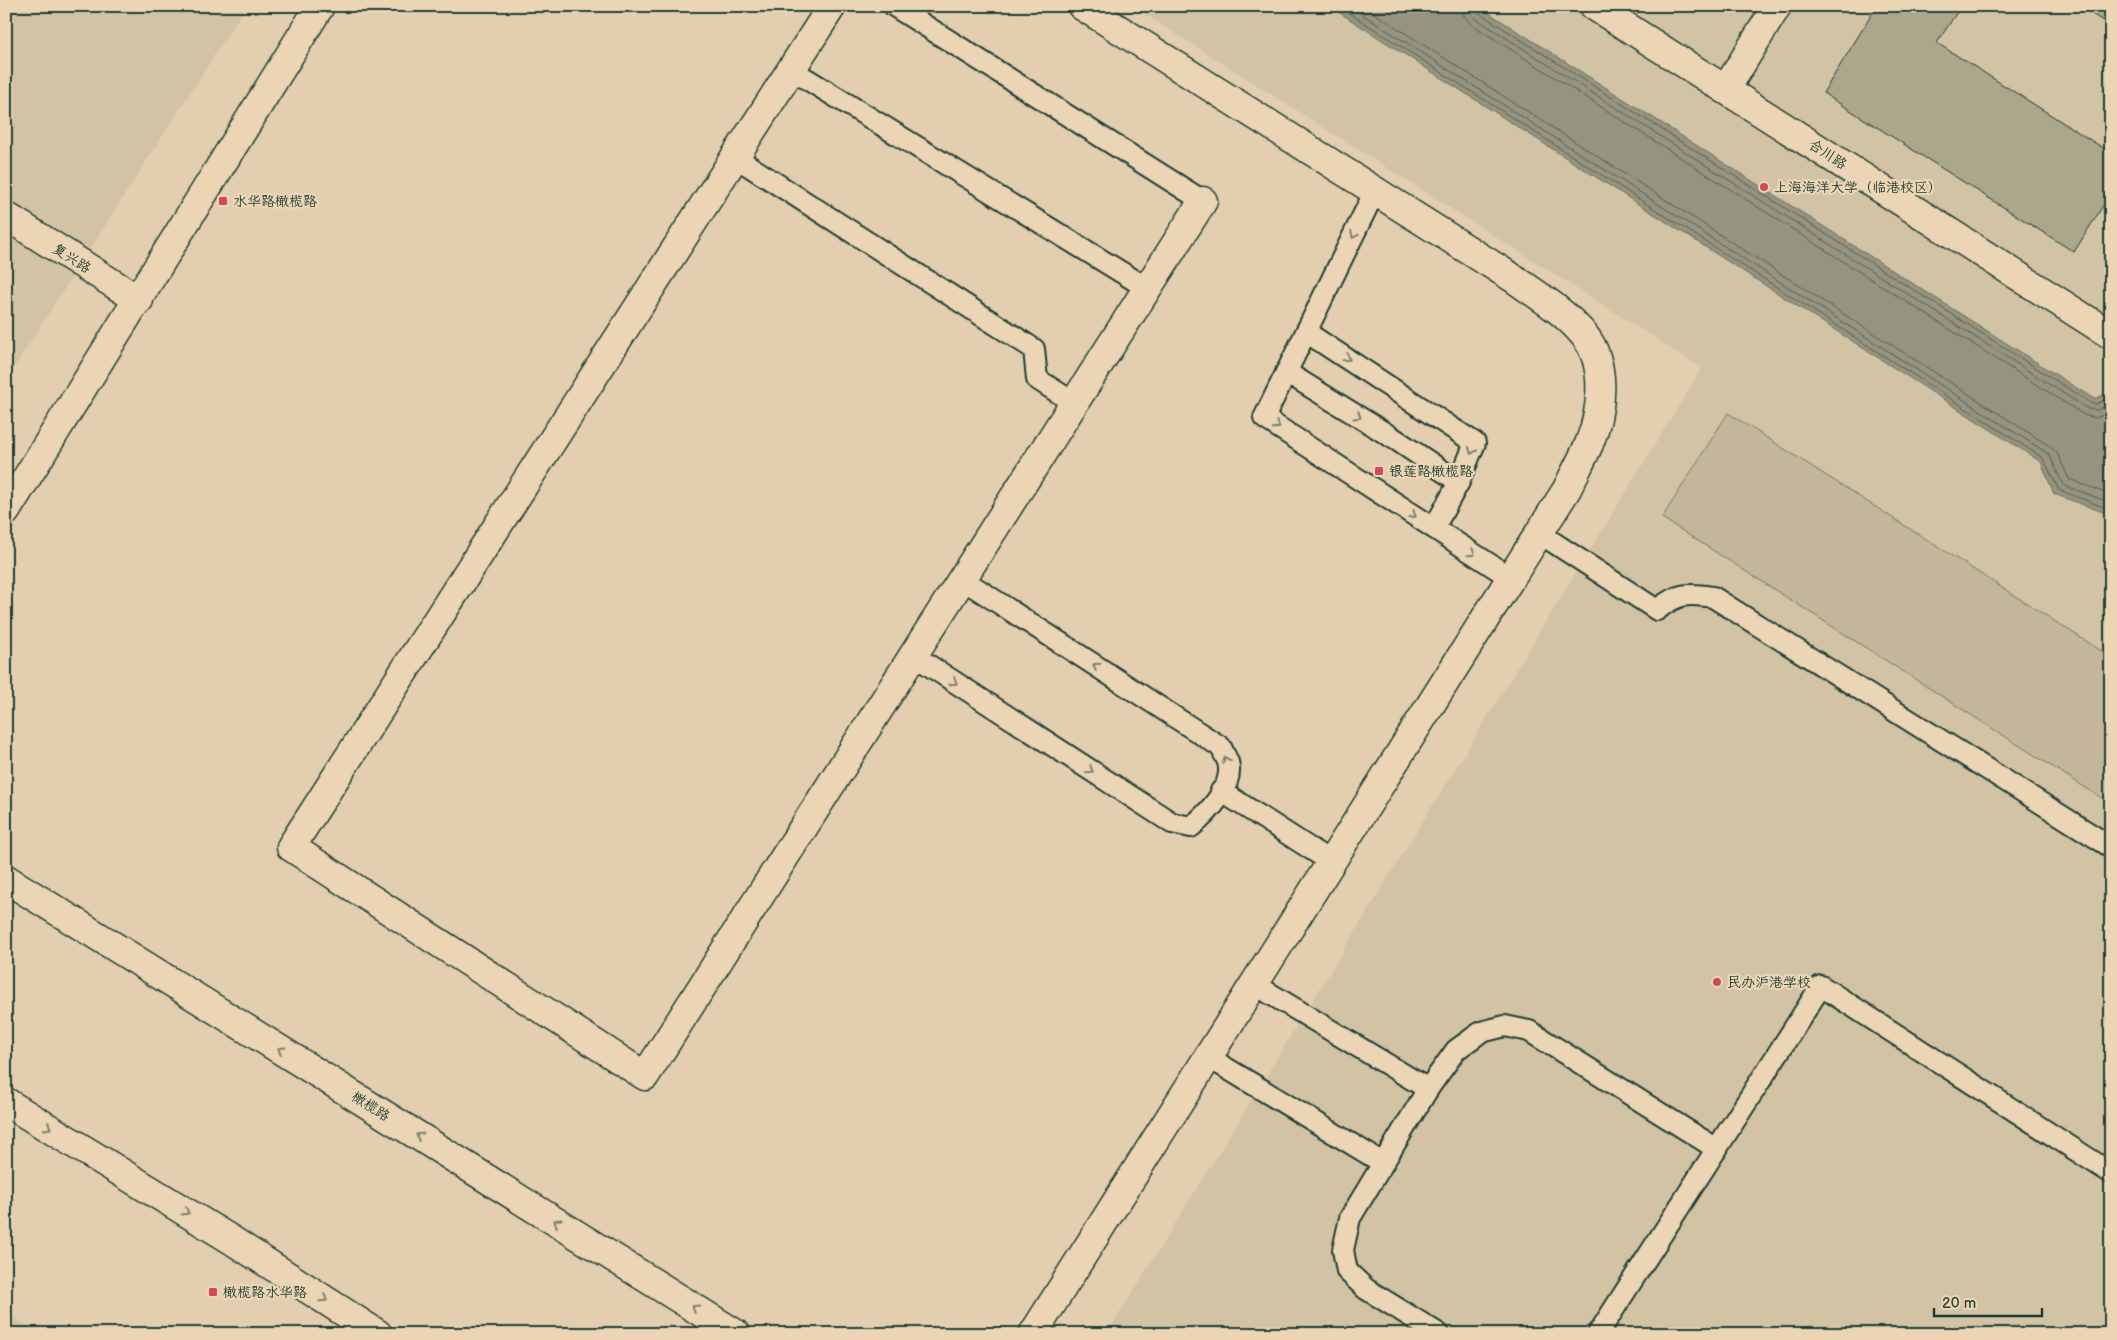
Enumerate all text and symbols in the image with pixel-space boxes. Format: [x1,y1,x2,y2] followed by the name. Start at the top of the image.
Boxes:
[1805,136,1850,173] street label: 合川路
[1774,179,1942,196] place label: 上海海洋大学（临港校区）
[1758,181,1770,193] marker: 上海海洋大学（临港校区）
[233,193,317,210] place label: 水华路橄榄路
[217,195,229,207] marker: 水华路橄榄路
[1349,230,1360,239] one-way arrow
[49,240,94,277] street label: 复兴路
[1342,352,1351,362] one-way arrow
[1352,410,1361,420] one-way arrow
[1271,420,1280,429] one-way arrow
[1468,446,1478,455] one-way arrow
[1389,463,1473,480] place label: 银莲路橄榄路
[1373,465,1385,477] marker: 银莲路橄榄路
[1408,508,1417,518] one-way arrow
[1467,547,1476,556] one-way arrow
[1093,663,1102,673] one-way arrow
[949,676,958,685] one-way arrow
[1221,756,1231,765] one-way arrow
[1085,764,1094,774] one-way arrow
[1727,974,1811,991] place label: 民办沪港学校
[1711,976,1723,988] marker: 民办沪港学校
[277,1047,287,1056] one-way arrow
[348,1088,393,1125] street label: 橄榄路
[42,1121,51,1131] one-way arrow
[415,1133,424,1142] one-way arrow
[181,1206,190,1216] one-way arrow
[553,1219,562,1228] one-way arrow
[223,1284,307,1301] place label: 橄榄路水华路
[1934,1285,2042,1317] scale bar
[207,1286,219,1298] marker: 橄榄路水华路
[318,1293,327,1302] one-way arrow
[1942,1294,1976,1313] text: 20 m
[691,1305,700,1314] one-way arrow

